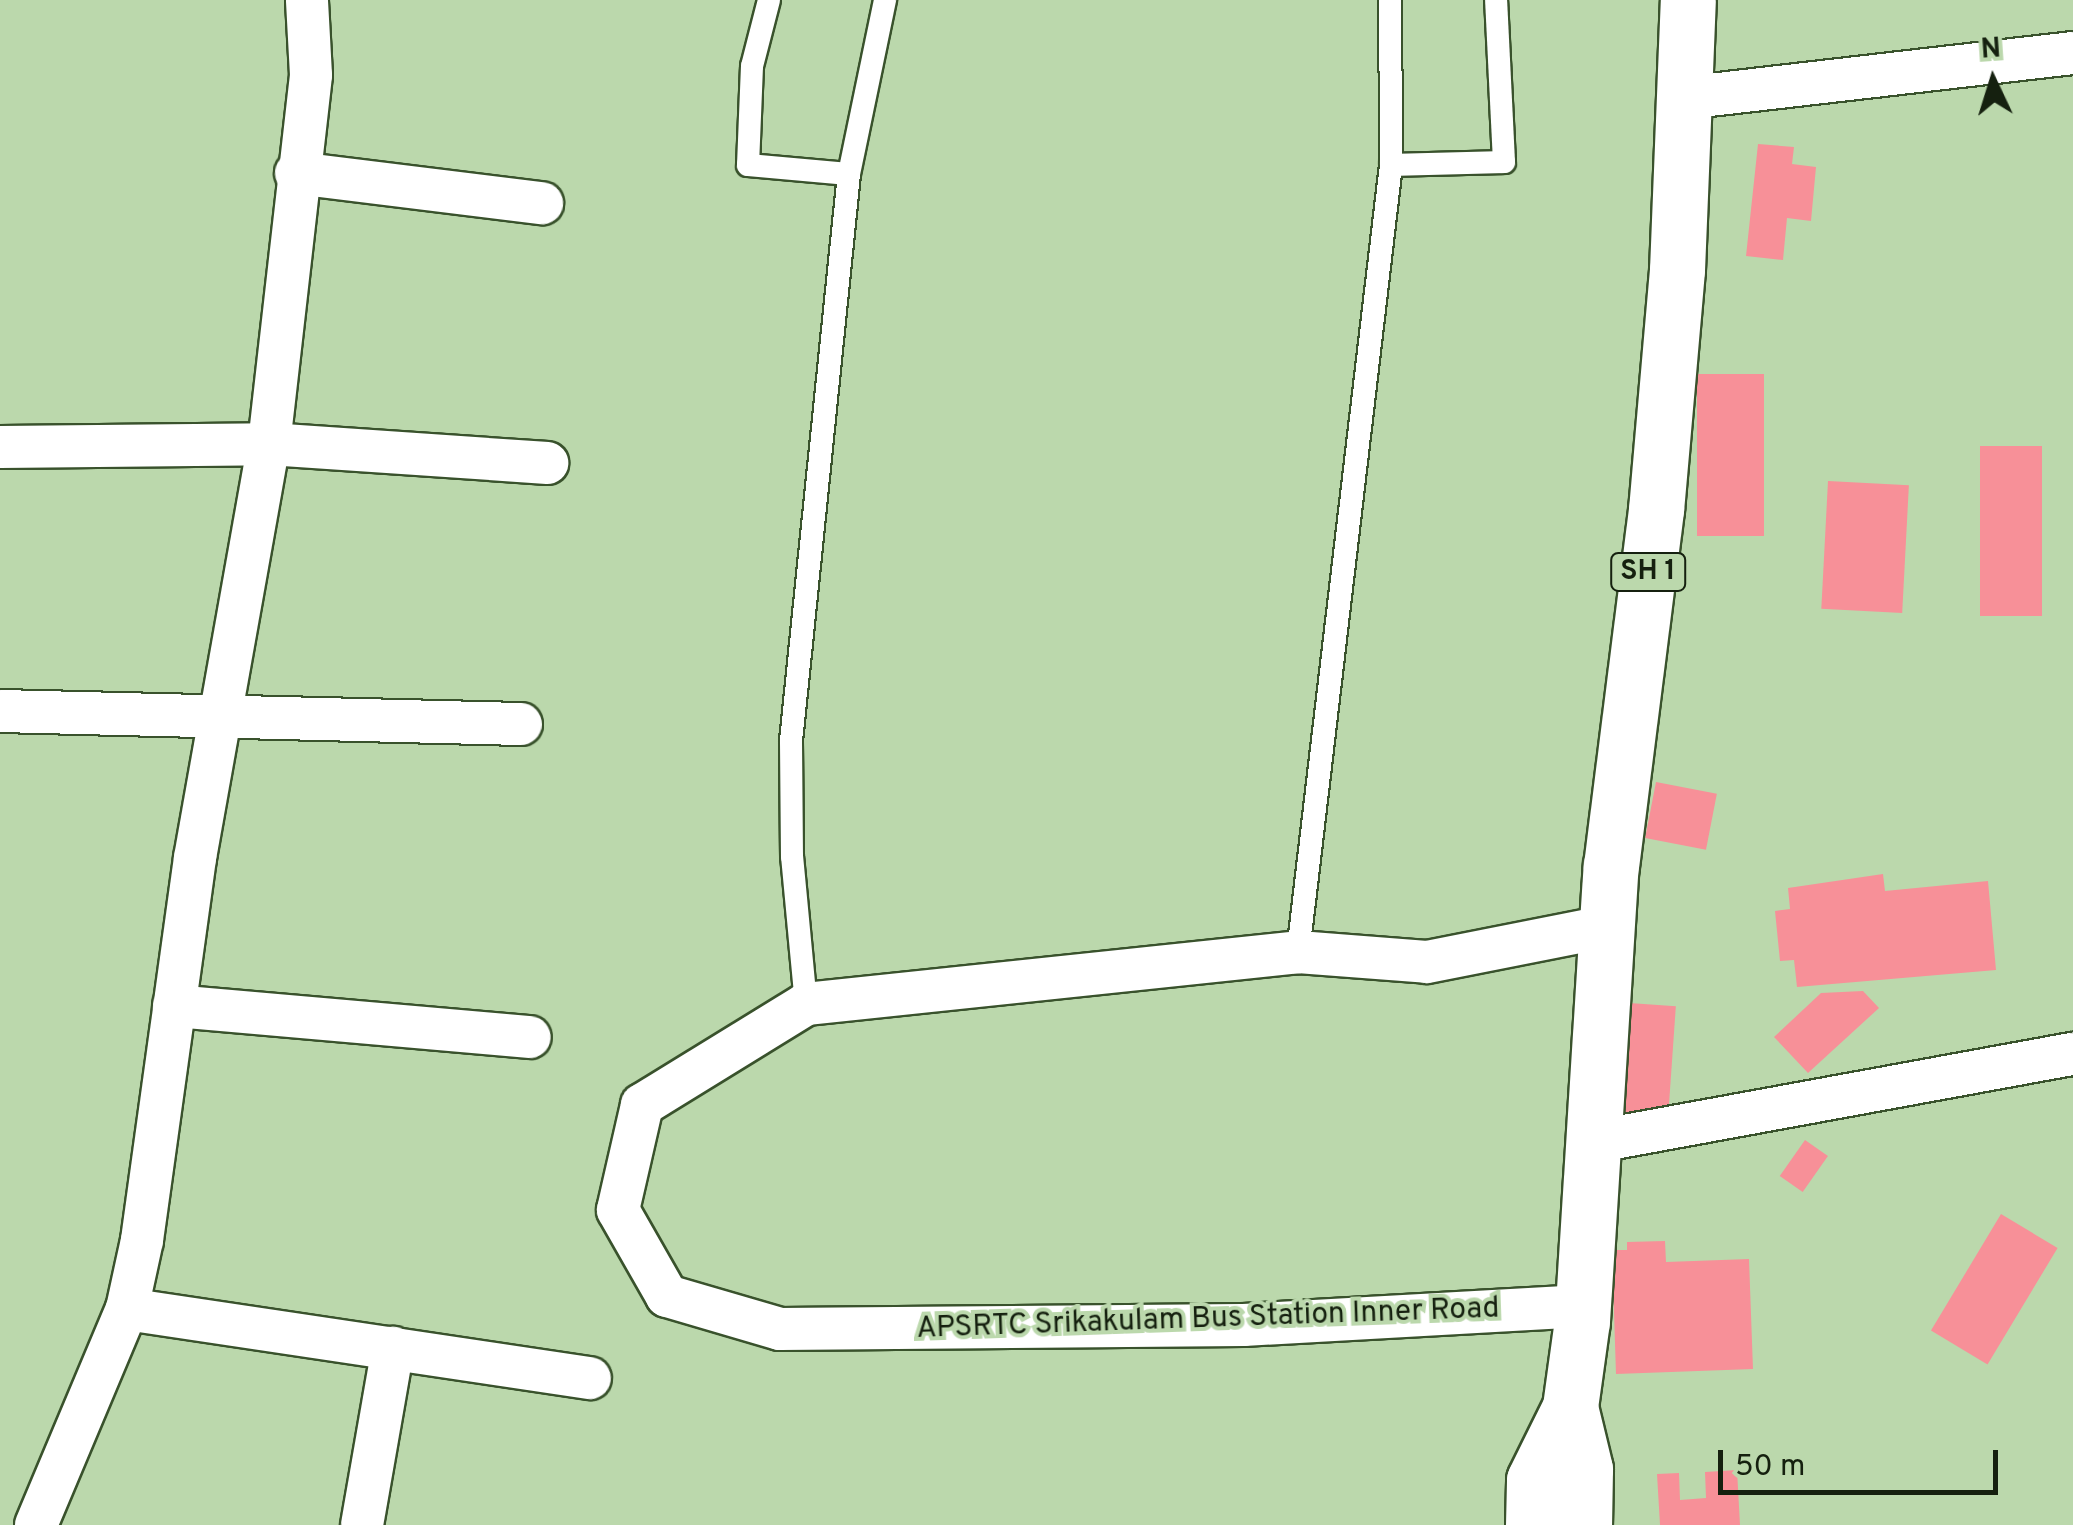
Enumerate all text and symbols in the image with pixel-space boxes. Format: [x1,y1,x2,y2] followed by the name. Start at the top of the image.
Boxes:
[1943,30,2043,130] north arrow
[1980,31,2002,69] text: N
[1608,549,1688,595] road number: SH 1
[916,1292,1500,1348] street label: APSRTC Srikakulam Bus Station Inner Road
[1723,1430,2003,1492] scale bar
[1735,1449,1805,1486] text: 50 m

